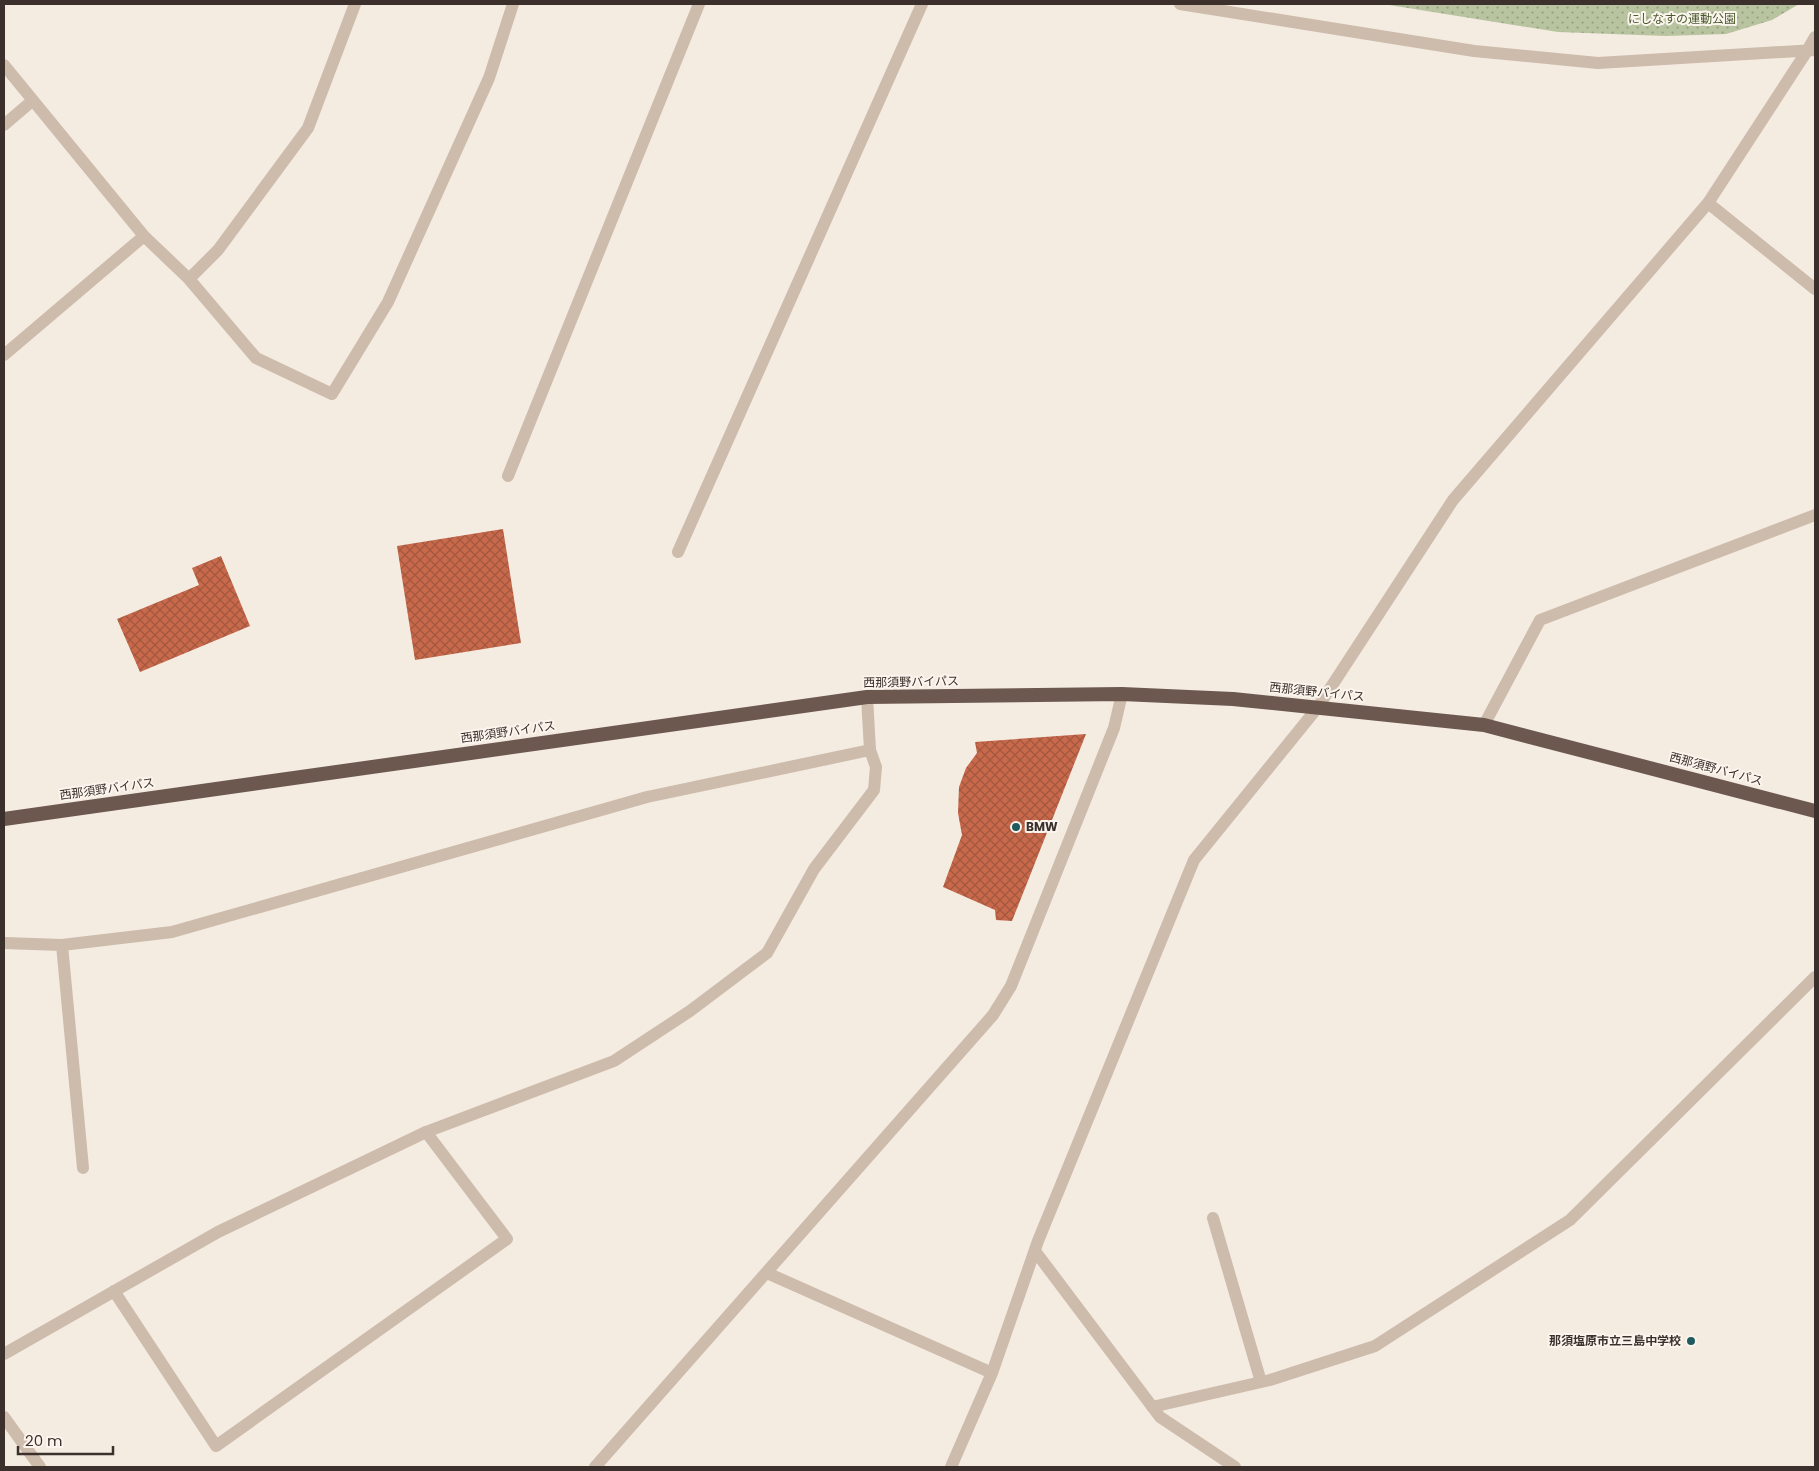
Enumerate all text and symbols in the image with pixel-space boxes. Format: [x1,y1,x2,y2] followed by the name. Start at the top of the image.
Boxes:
[1628,10,1736,27] park label: にしなすの運動公園
[863,672,959,691] street label: 西那須野バイパス
[1269,678,1366,705] street label: 西那須野バイパス
[459,716,557,747] street label: 西那須野バイパス
[1668,748,1765,789] street label: 西那須野バイパス
[58,773,156,804] street label: 西那須野バイパス
[1026,818,1058,835] place label: BMW
[1010,821,1022,833] marker: BMW
[1549,1332,1681,1349] place label: 那須塩原市立三島中学校
[1685,1335,1697,1347] marker: 那須塩原市立三島中学校
[18,1424,112,1456] scale bar
[25,1430,63,1451] text: 20 m

